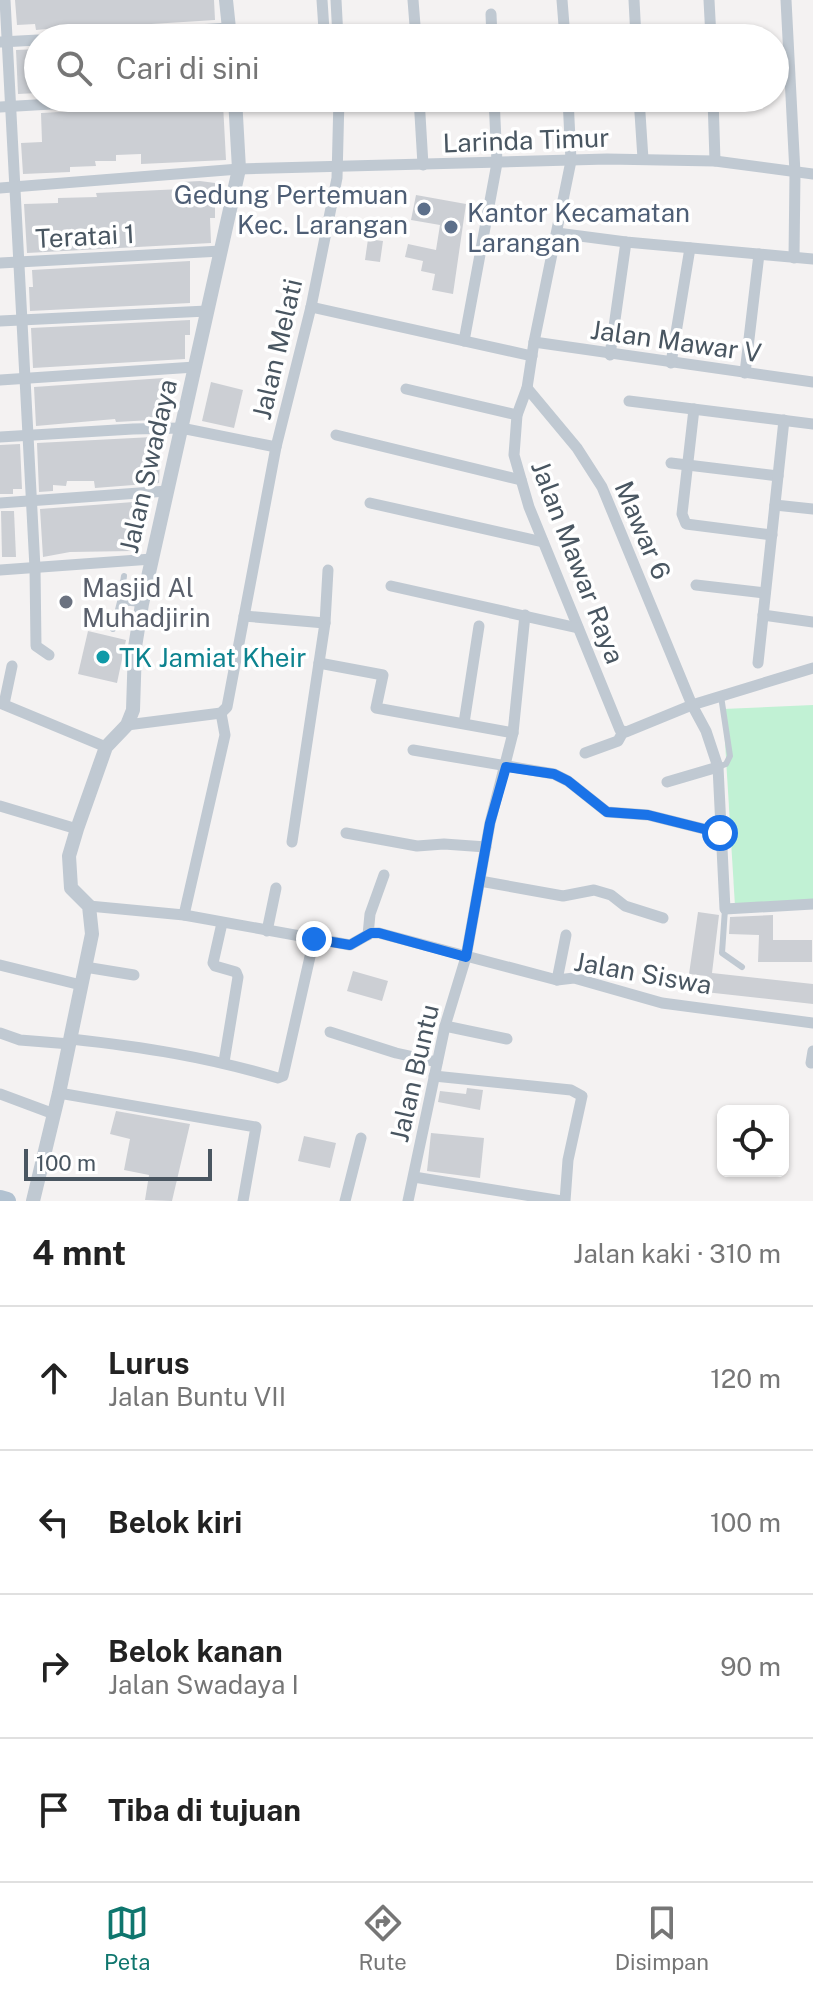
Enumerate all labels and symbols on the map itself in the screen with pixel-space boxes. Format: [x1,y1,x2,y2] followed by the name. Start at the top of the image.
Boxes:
[442,122,610,158] street label: Larinda Timur
[174,179,408,240] place label: Gedung Pertemuan Kec. Larangan
[467,197,690,258] place label: Kantor Kecamatan Larangan
[415,200,433,218] marker: Gedung Pertemuan Kec. Larangan
[34,218,136,254] street label: Teratai 1
[442,218,460,236] marker: Kantor Kecamatan Larangan
[246,276,308,422] street label: Jalan Melati
[588,314,764,368] street label: Jalan Mawar V
[113,376,183,556] street label: Jalan Swadaya
[525,456,631,668] street label: Jalan Mawar Raya
[608,476,678,584] street label: Mawar 6
[82,572,211,633] place label: Masjid Al Muhadjirin
[57,593,75,611] marker: Masjid Al Muhadjirin
[119,642,306,673] place label: TK Jamiat Kheir
[94,648,112,666] marker: TK Jamiat Kheir
[702,815,738,851] route start
[296,921,332,957] route end
[572,946,714,1000] street label: Jalan Siswa
[383,1001,445,1145] street label: Jalan Buntu
[24,1145,212,1181] scale bar

